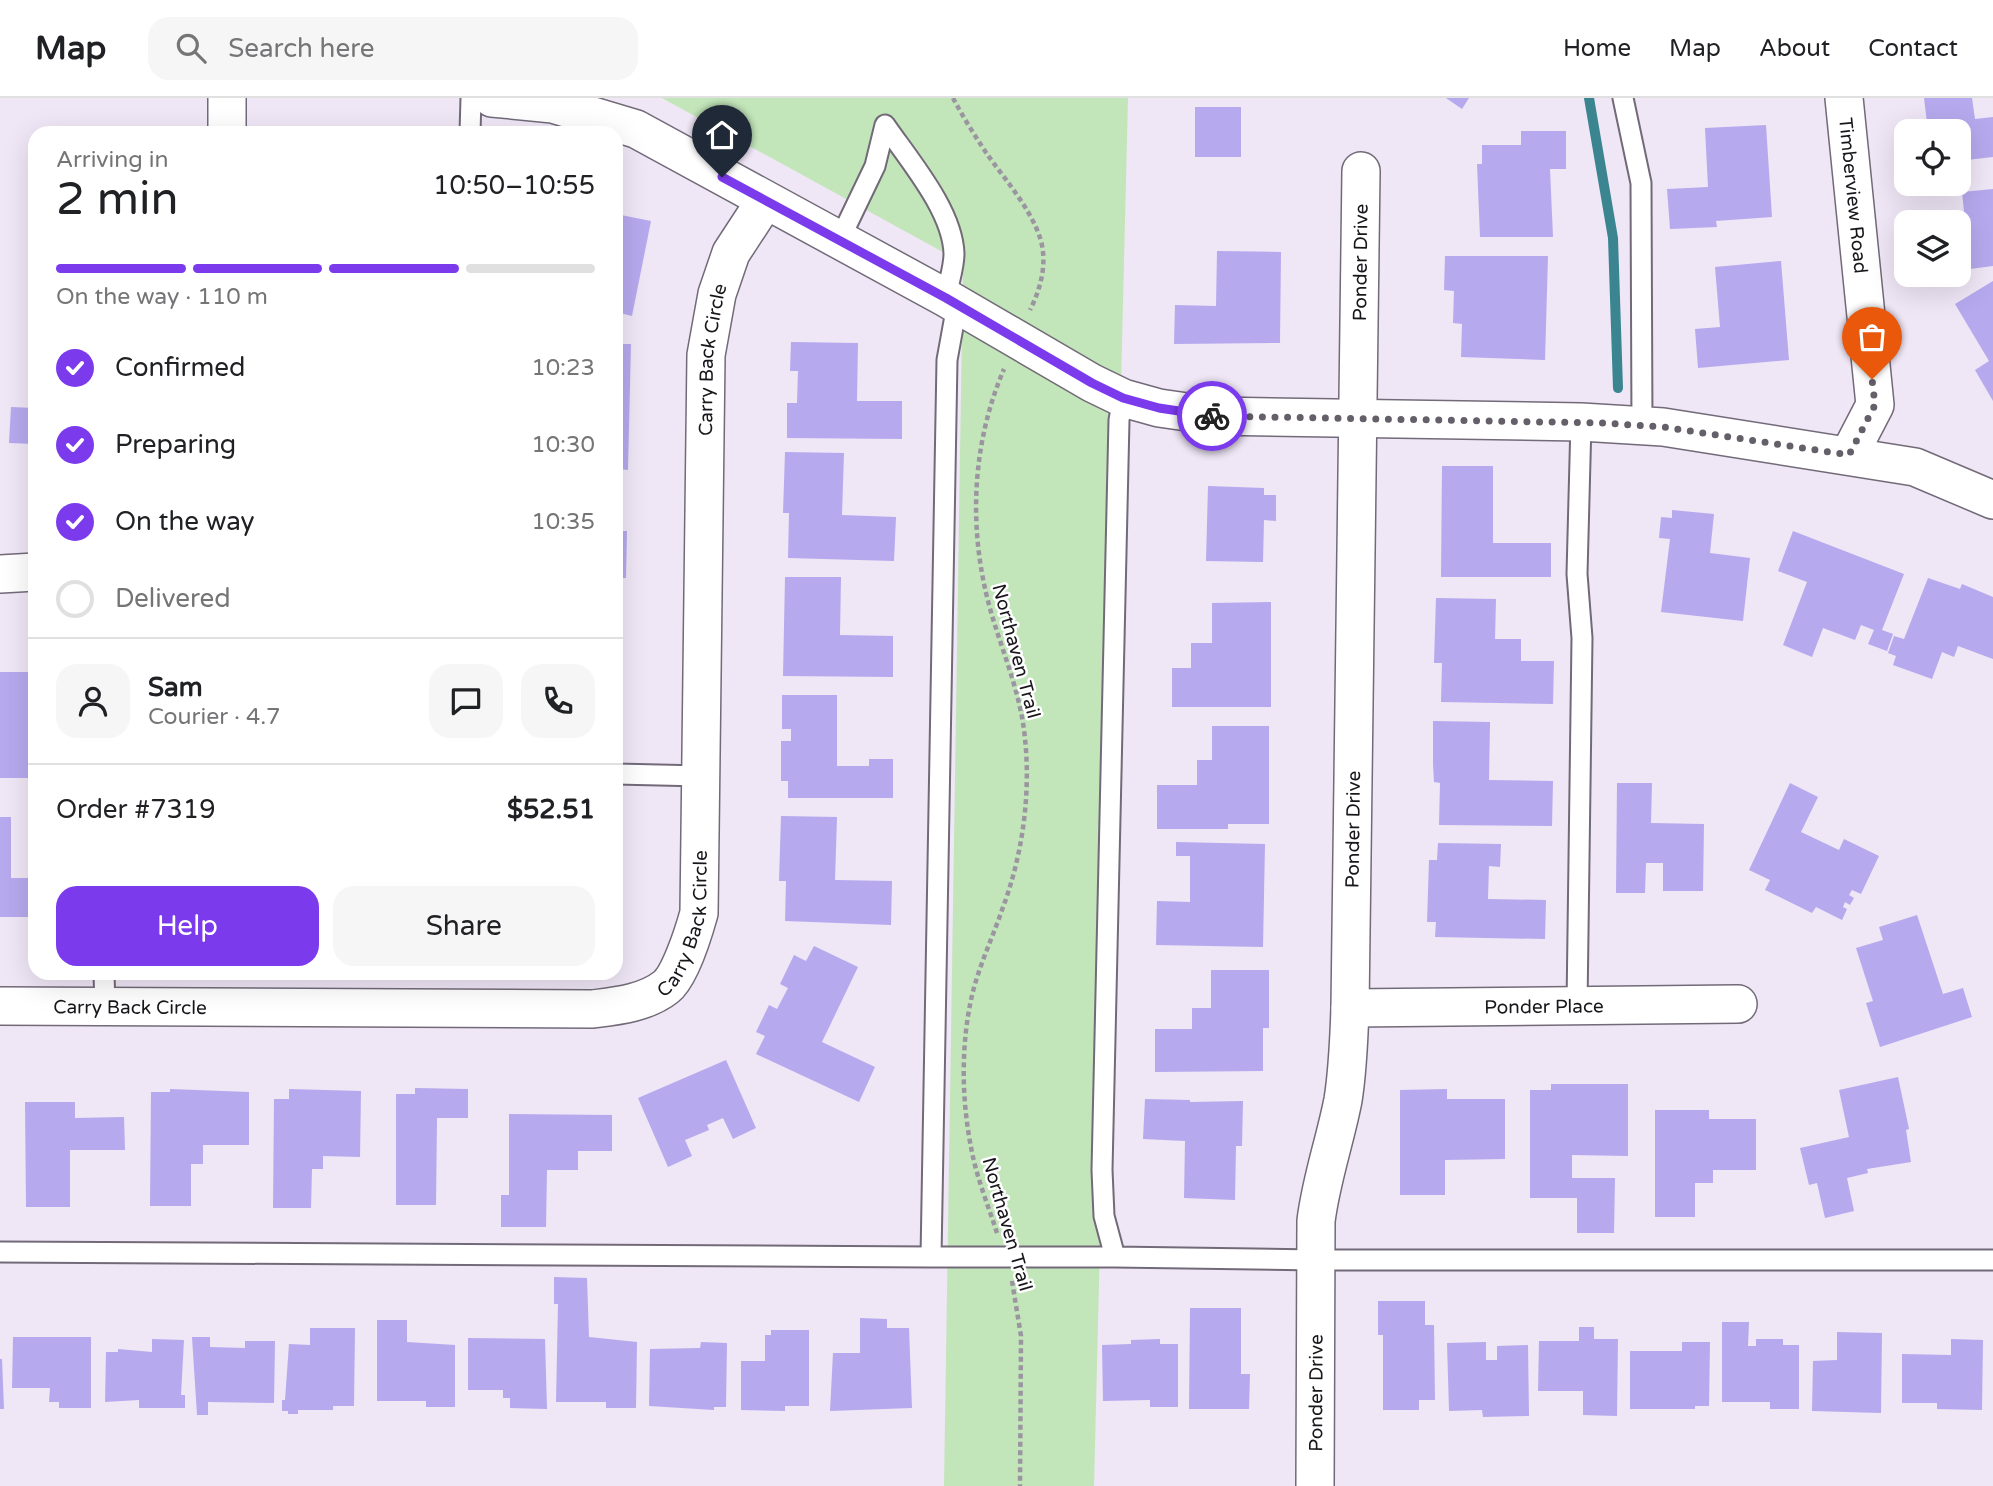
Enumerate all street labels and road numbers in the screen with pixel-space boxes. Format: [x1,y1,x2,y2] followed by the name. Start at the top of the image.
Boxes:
[1834,116,1872,275] street label: Timberview Road
[1349,204,1373,321] street label: Ponder Drive
[695,281,732,436] street label: Carry Back Circle
[988,582,1045,721] street label: Northaven Trail
[1342,771,1365,888] street label: Ponder Drive
[653,850,712,1002] street label: Carry Back Circle
[1484,995,1604,1019] street label: Ponder Place
[53,996,207,1019] street label: Carry Back Circle
[977,1155,1037,1294] street label: Northaven Trail
[1305,1334,1328,1452] street label: Ponder Drive

